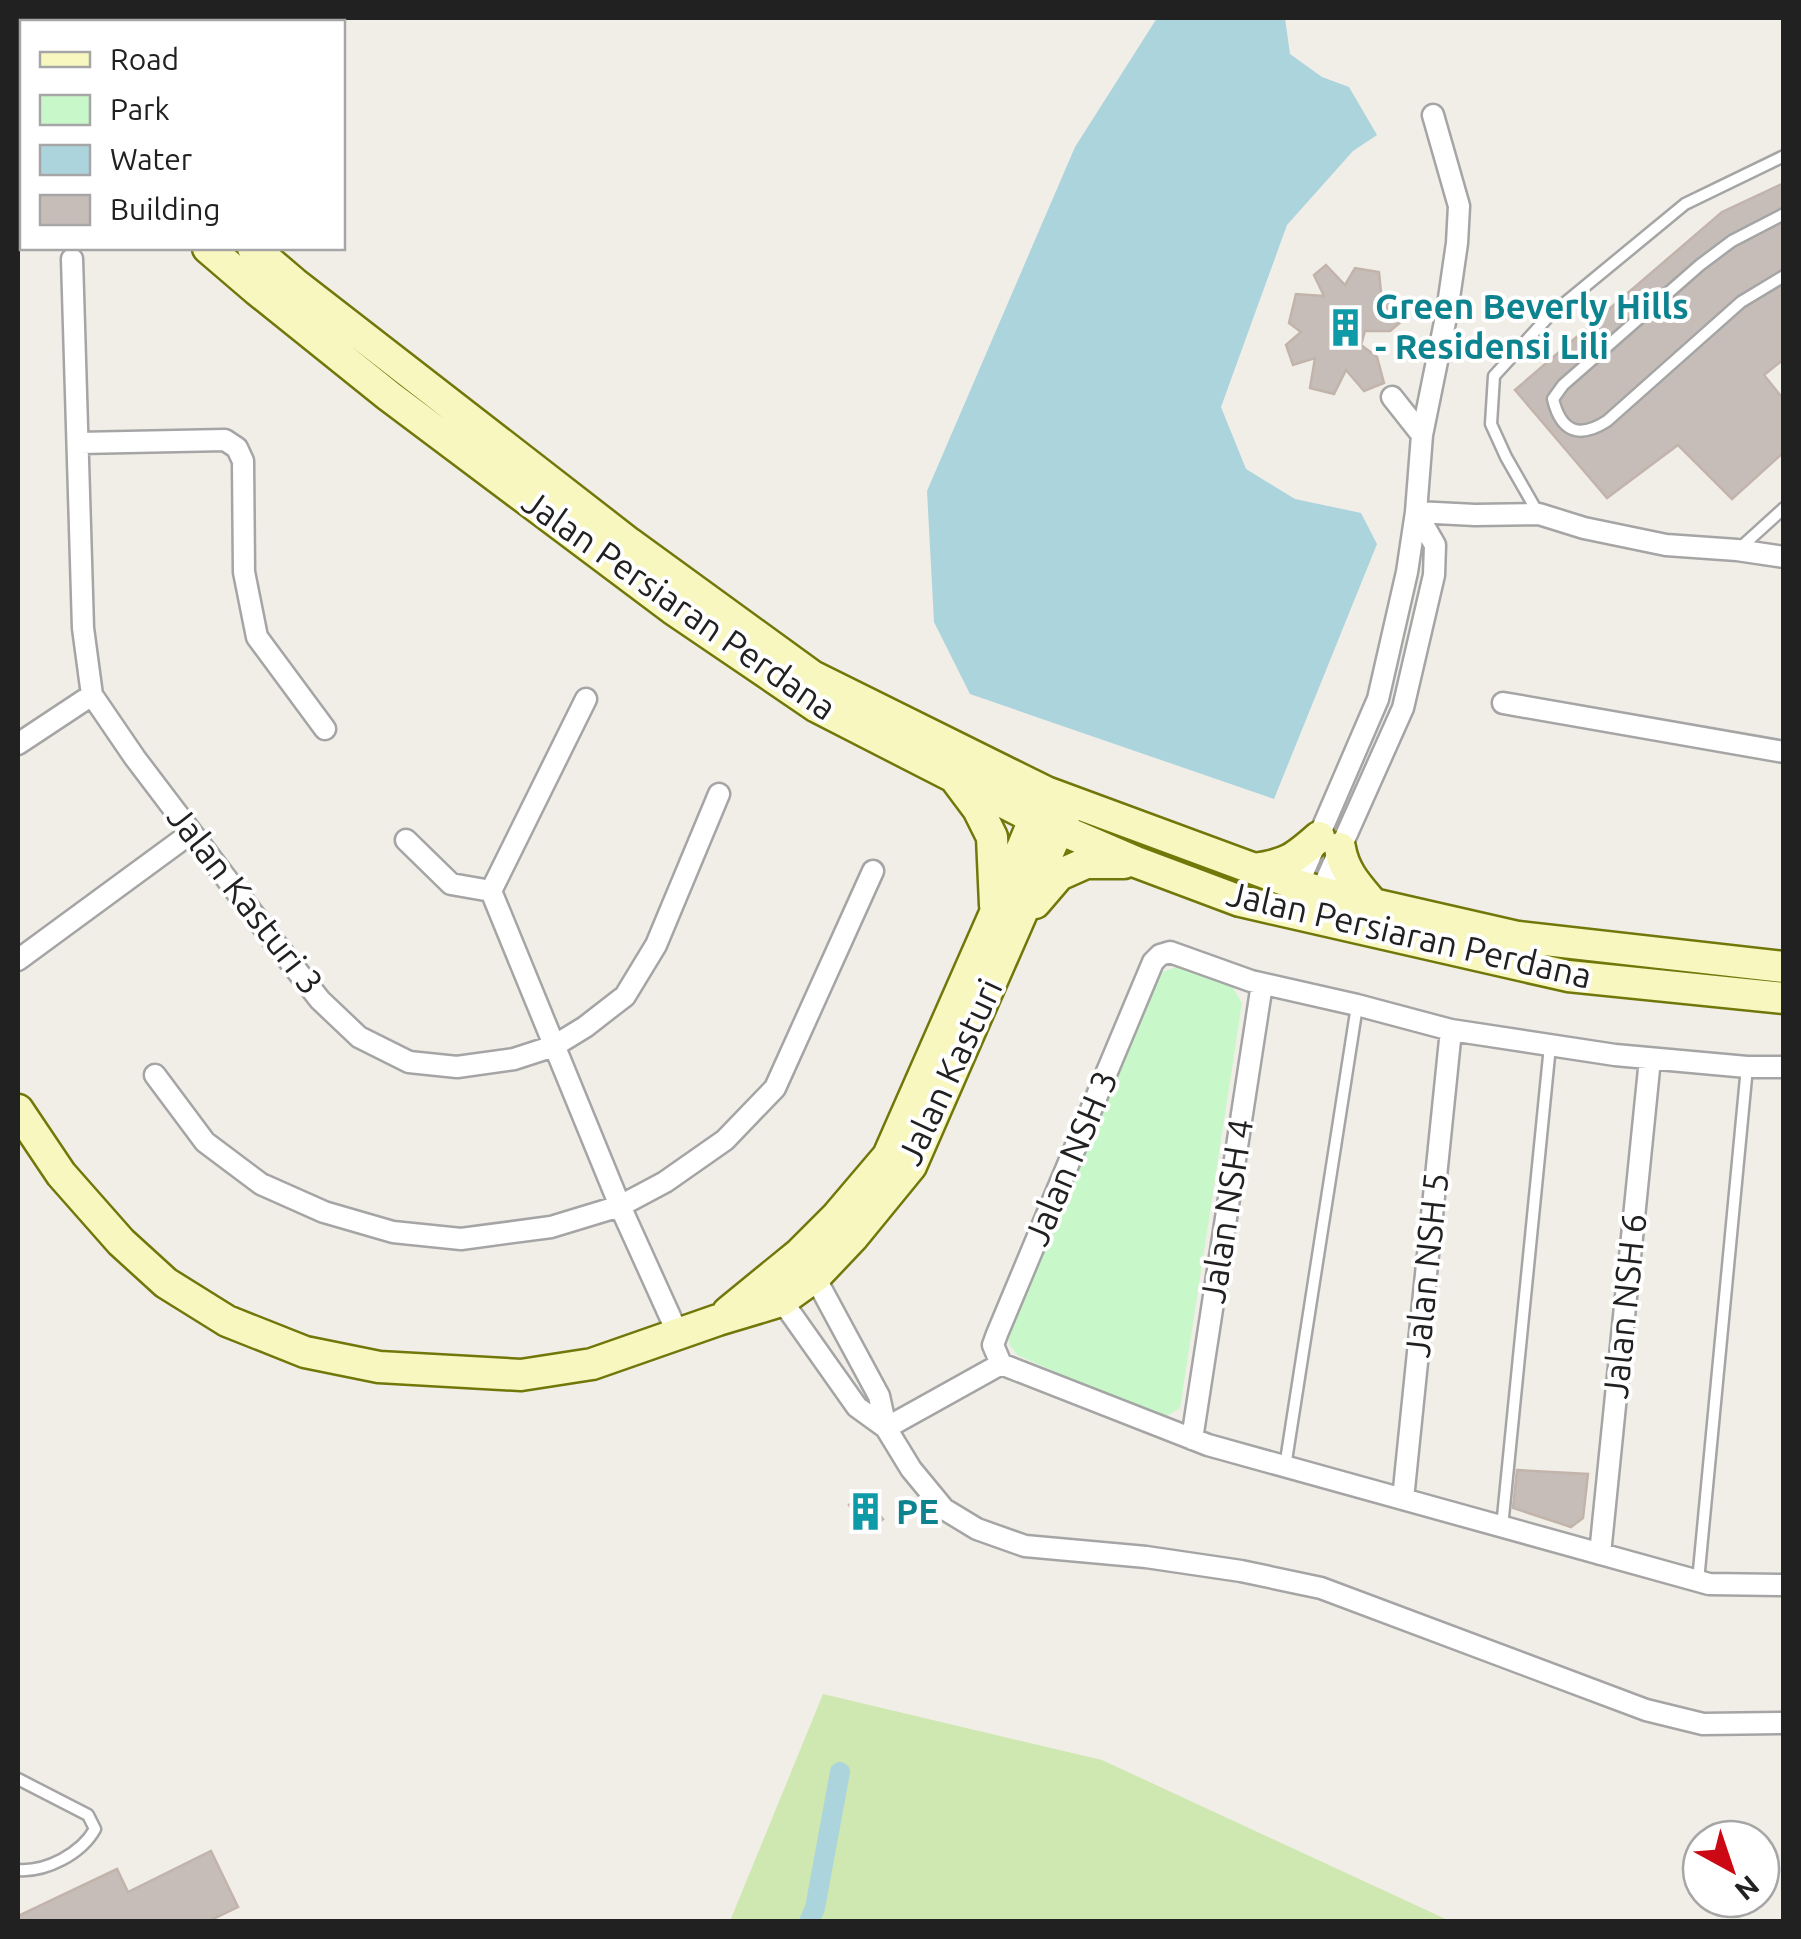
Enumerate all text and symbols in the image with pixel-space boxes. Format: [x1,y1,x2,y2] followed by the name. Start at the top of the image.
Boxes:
[20,20,345,250] legend
[110,42,179,76] text: Road
[110,92,170,126] text: Park
[110,142,193,176] text: Water
[110,192,221,226] text: Building
[1375,286,1689,366] place label: Green Beverly Hills - Residensi Lili
[1324,306,1366,348] building icon: Green Beverly Hills - Residensi Lili
[515,481,844,728] street label: Jalan Persiaran Perdana
[160,797,332,1002] street label: Jalan Kasturi 3
[1223,873,1596,996] street label: Jalan Persiaran Perdana
[889,972,1010,1171] street label: Jalan Kasturi
[1015,1064,1125,1251] street label: Jalan NSH 3
[1192,1116,1260,1306] street label: Jalan NSH 4
[1396,1170,1456,1359] street label: Jalan NSH 5
[1594,1211,1654,1400] street label: Jalan NSH 6
[845,1491,887,1533] building icon: PE
[896,1491,939,1531] place label: PE
[1681,1819,1781,1919] north arrow
[1729,1870,1765,1907] text: N

